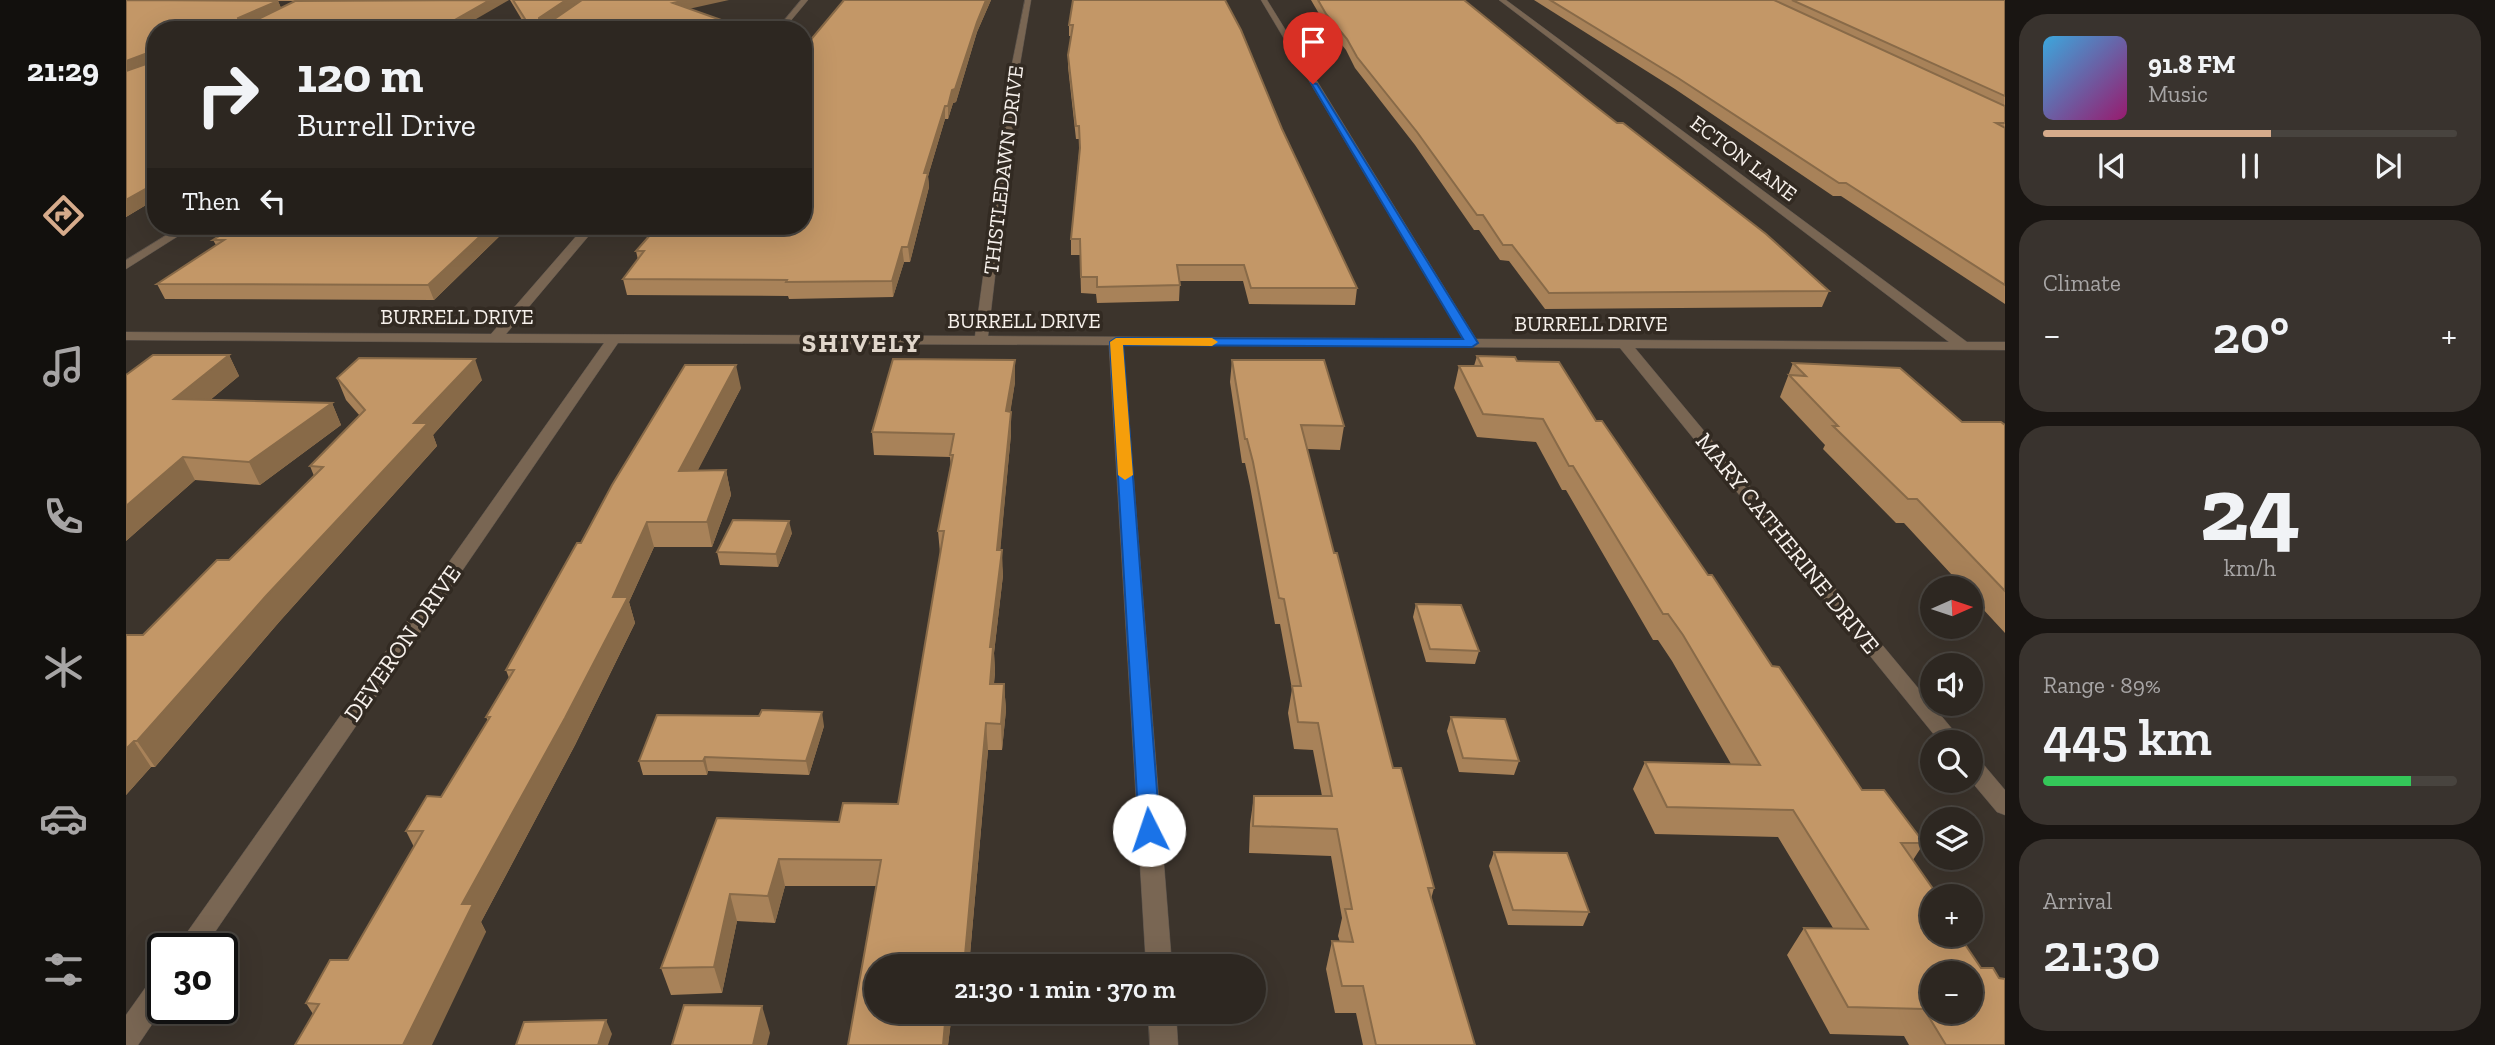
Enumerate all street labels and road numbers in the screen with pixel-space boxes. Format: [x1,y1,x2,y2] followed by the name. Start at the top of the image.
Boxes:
[978,64,1028,276] street label: THISTLEDAWN DRIVE
[1686,110,1802,206] street label: ECTON LANE
[380,304,534,329] street label: BURRELL DRIVE
[947,308,1101,333] street label: BURRELL DRIVE
[1514,311,1668,336] street label: BURRELL DRIVE
[1690,427,1886,659] street label: MARY CATHERINE DRIVE
[337,559,467,727] street label: DEVERON DRIVE

